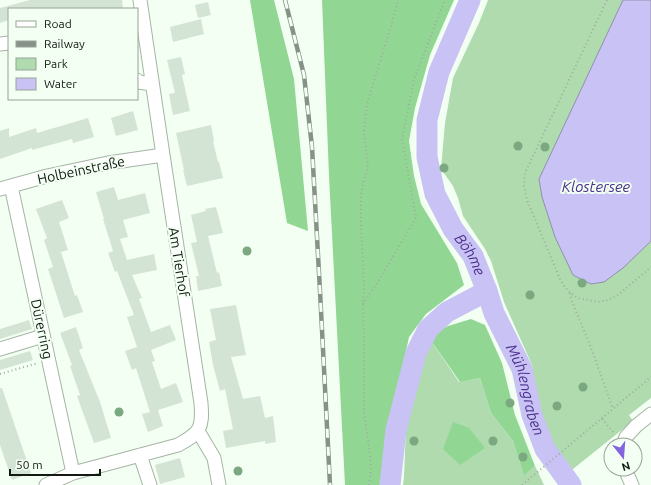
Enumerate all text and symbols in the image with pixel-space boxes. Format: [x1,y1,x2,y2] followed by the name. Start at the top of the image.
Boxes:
[8,8,138,100] legend
[44,17,72,30] text: Road
[44,37,85,50] text: Railway
[44,57,68,70] text: Park
[44,77,77,90] text: Water
[36,153,126,187] street label: Holbeinstraße
[562,178,631,195] water label: Klostersee
[166,226,193,299] street label: Am Tierhof
[451,230,489,278] water label: Böhme
[28,298,56,360] street label: Dürerring
[503,341,548,438] water label: Mühlengraben
[603,437,643,477] north arrow
[10,451,100,477] scale bar
[16,458,43,471] text: 50 m
[620,460,632,474] text: N

